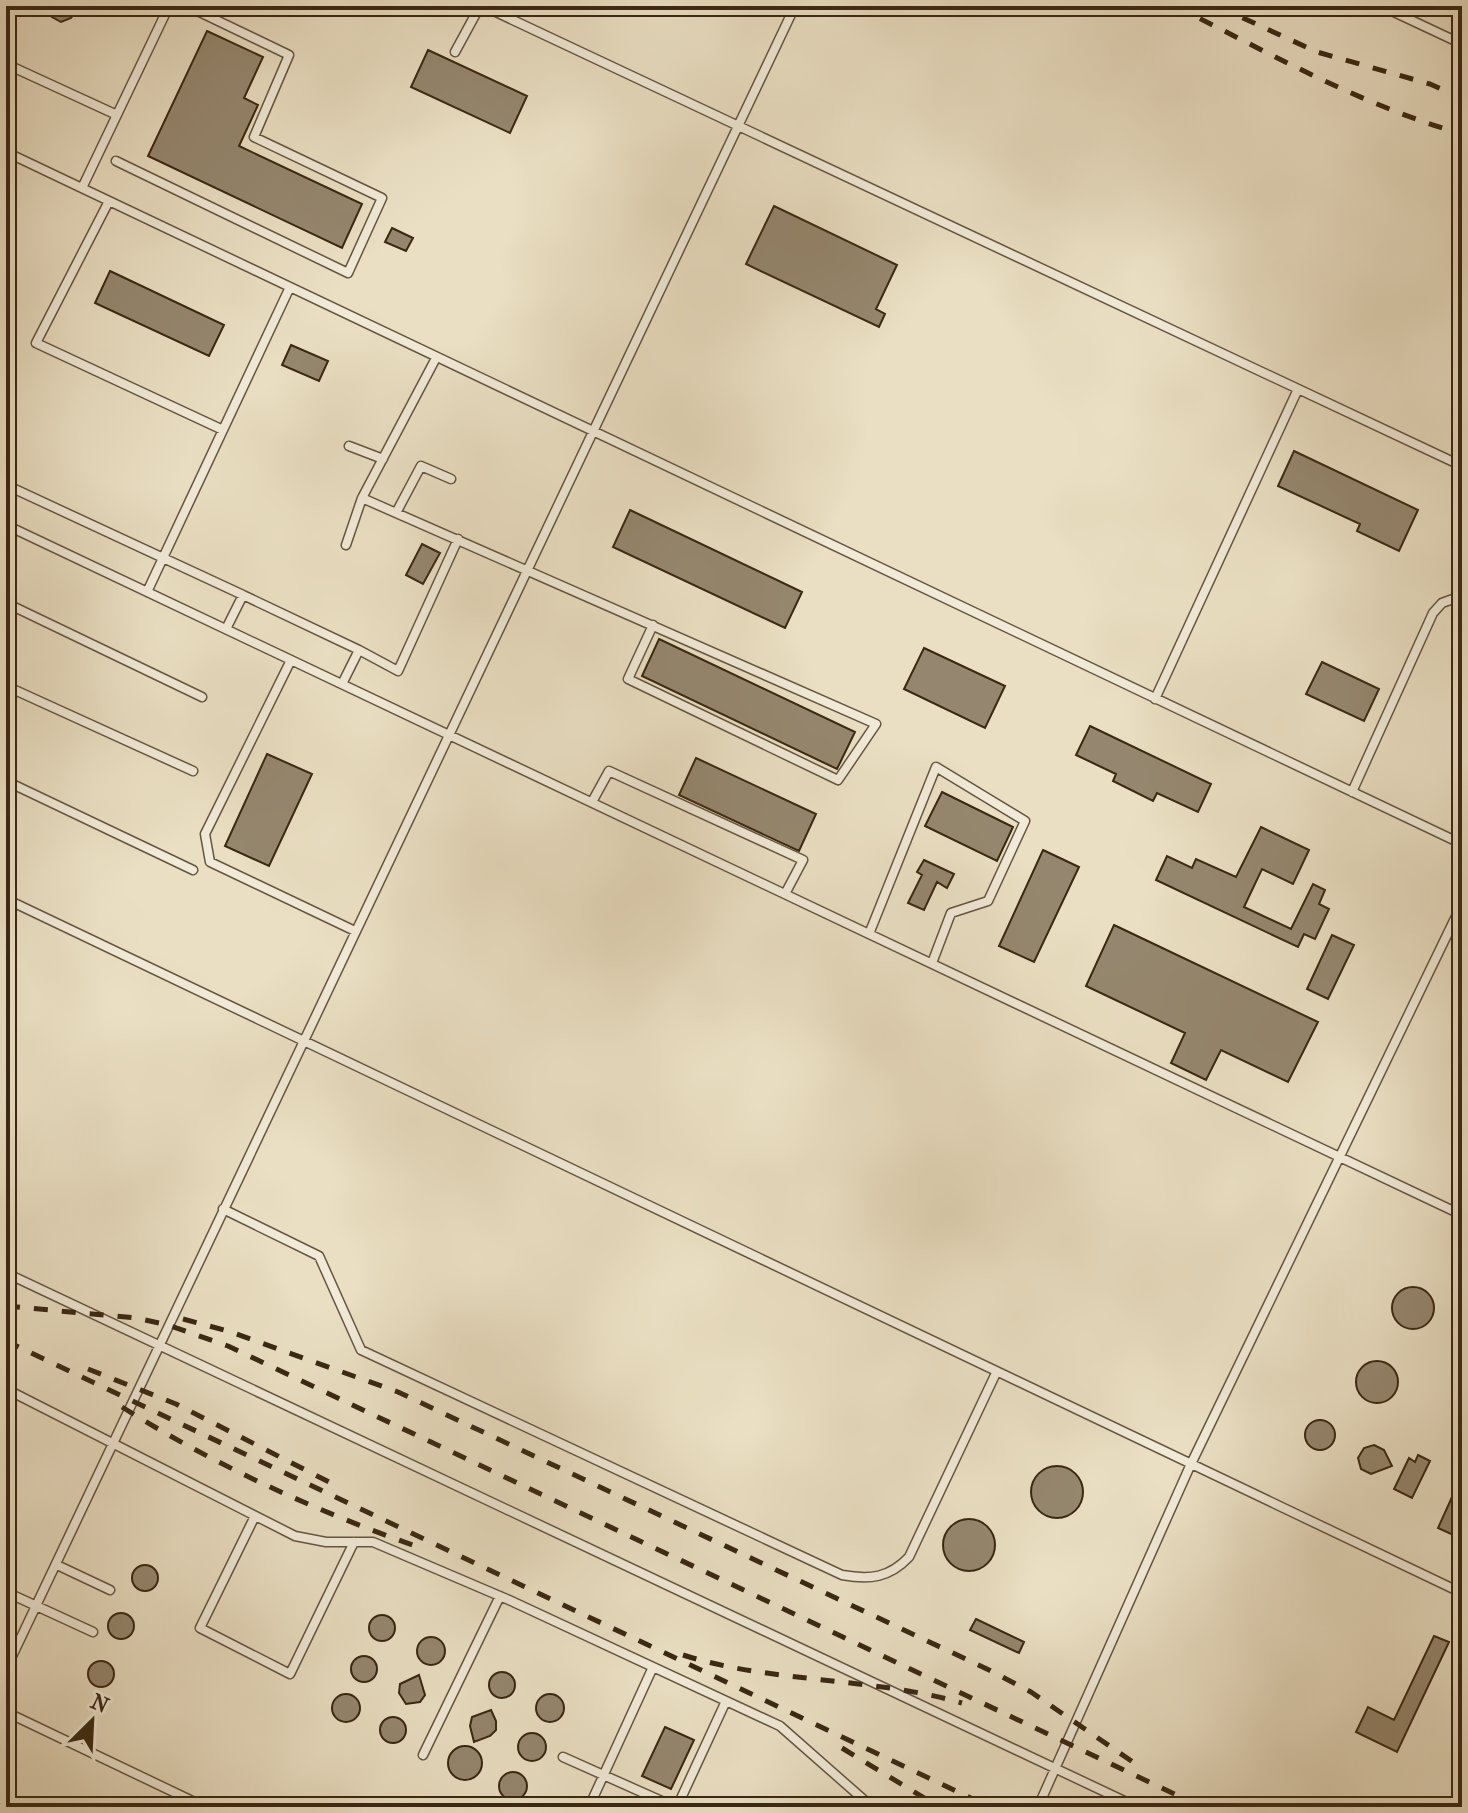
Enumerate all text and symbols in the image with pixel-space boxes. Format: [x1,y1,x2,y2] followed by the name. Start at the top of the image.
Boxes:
[52,1681,132,1761] north arrow
[87,1688,113,1719] text: N

